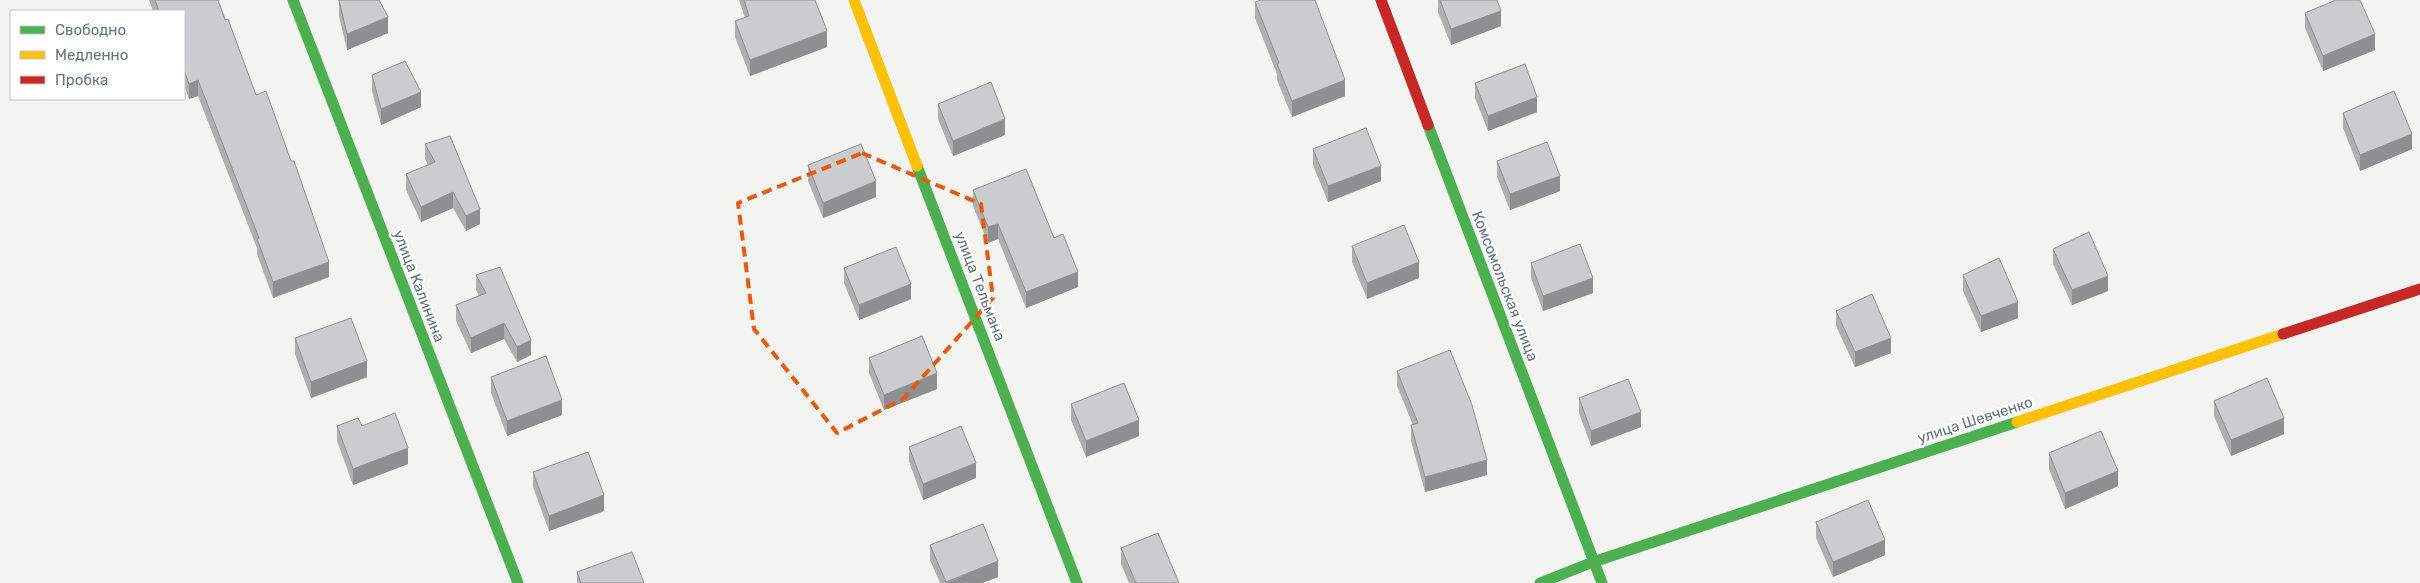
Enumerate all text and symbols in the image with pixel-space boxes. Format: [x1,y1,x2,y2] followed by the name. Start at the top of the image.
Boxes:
[10,10,185,100] legend
[55,21,126,39] text: Свободно
[55,46,128,64] text: Медленно
[55,71,108,89] text: Пробка
[1468,208,1542,364] street label: Комсомольская улица
[389,228,449,344] street label: улица Калинина
[951,229,1009,343] street label: улица Тельмана
[1915,393,2035,447] street label: улица Шевченко

